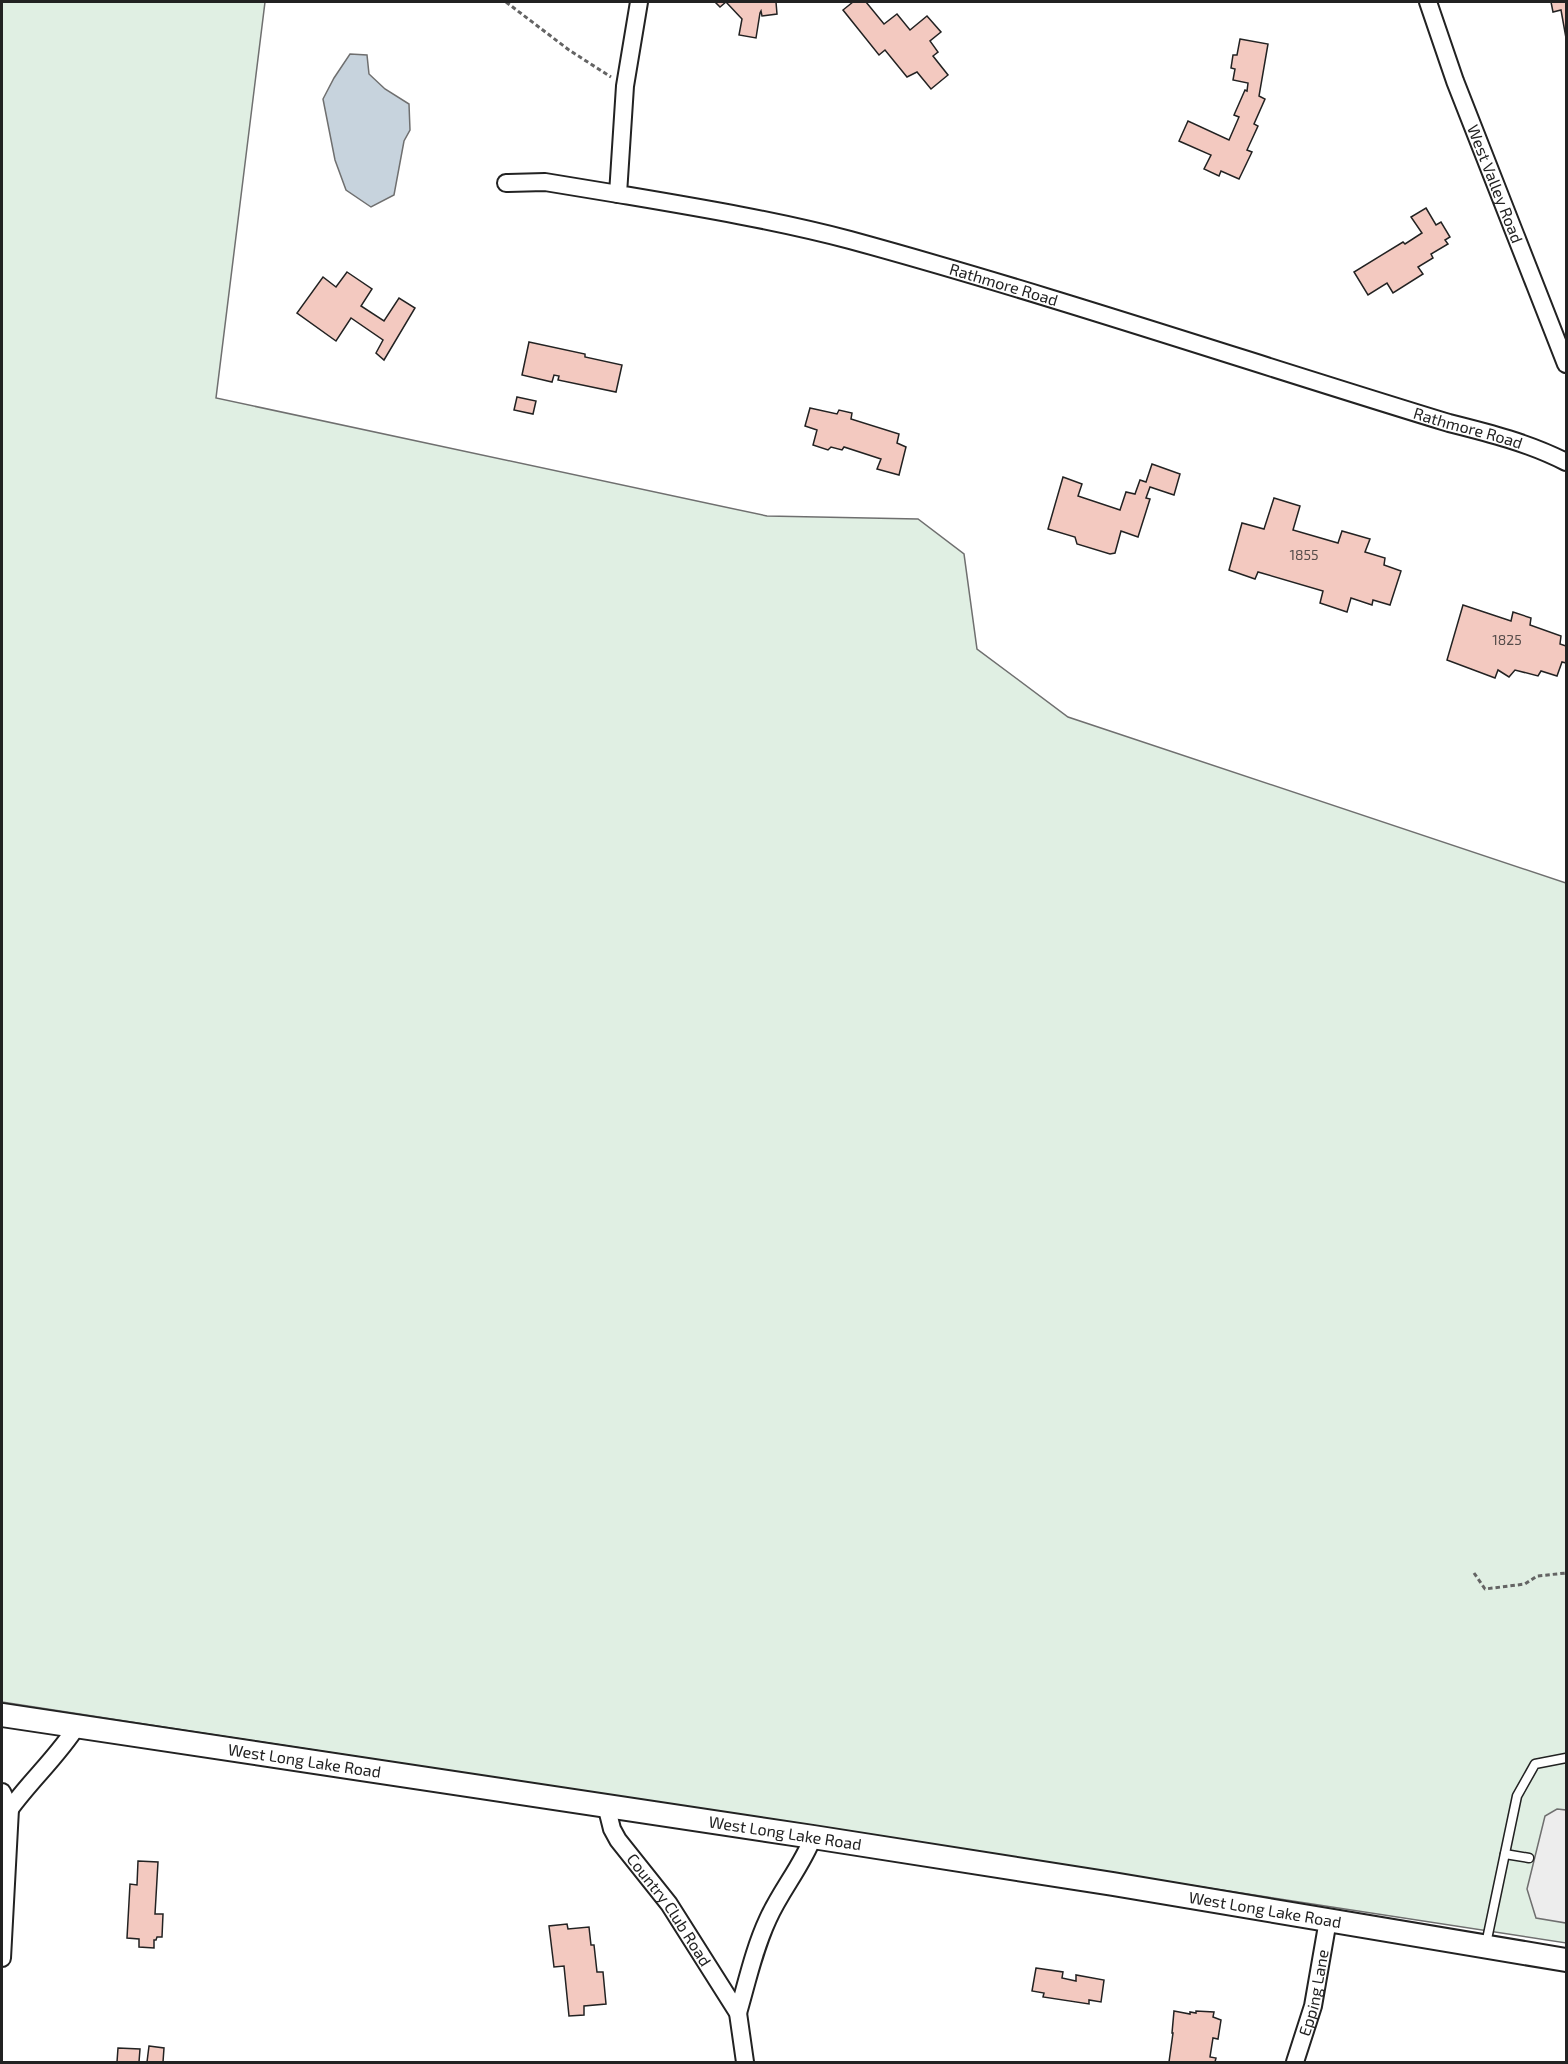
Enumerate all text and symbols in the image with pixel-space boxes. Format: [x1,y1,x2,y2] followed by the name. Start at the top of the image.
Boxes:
[1464,122,1528,246] street label: West Valley Road
[947,259,1060,309] street label: Rathmore Road
[1411,403,1525,452] street label: Rathmore Road
[1289,546,1319,563] house number: 1855
[1492,631,1522,648] house number: 1825
[227,1739,382,1781] street label: West Long Lake Road
[708,1811,863,1853] street label: West Long Lake Road
[623,1849,716,1969] street label: Country Club Road
[1187,1887,1343,1931] street label: West Long Lake Road
[1294,1948,1332,2038] street label: Epping Lane

